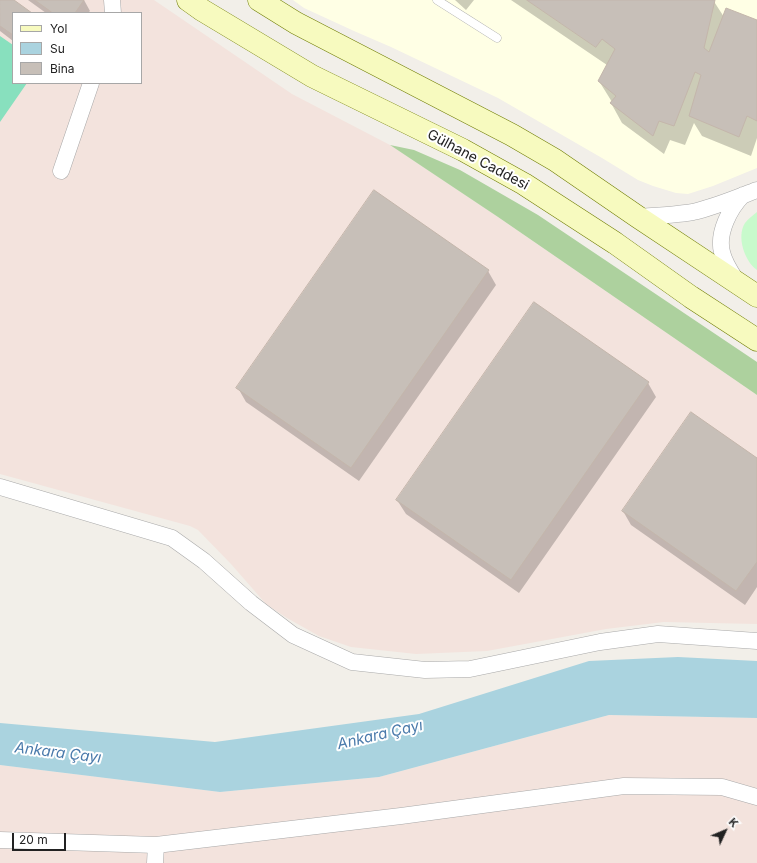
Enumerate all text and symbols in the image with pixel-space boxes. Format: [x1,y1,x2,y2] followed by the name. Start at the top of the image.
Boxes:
[12,12,142,84] legend
[50,21,67,36] text: Yol
[50,41,65,56] text: Su
[50,61,75,76] text: Bina
[424,126,532,194] street label: Gülhane Caddesi
[336,716,424,754] water label: Ankara Çayı
[14,739,102,767] water label: Ankara Çayı
[705,811,745,851] north arrow
[726,815,741,830] text: K
[14,825,68,851] scale bar
[19,832,48,847] text: 20 m

